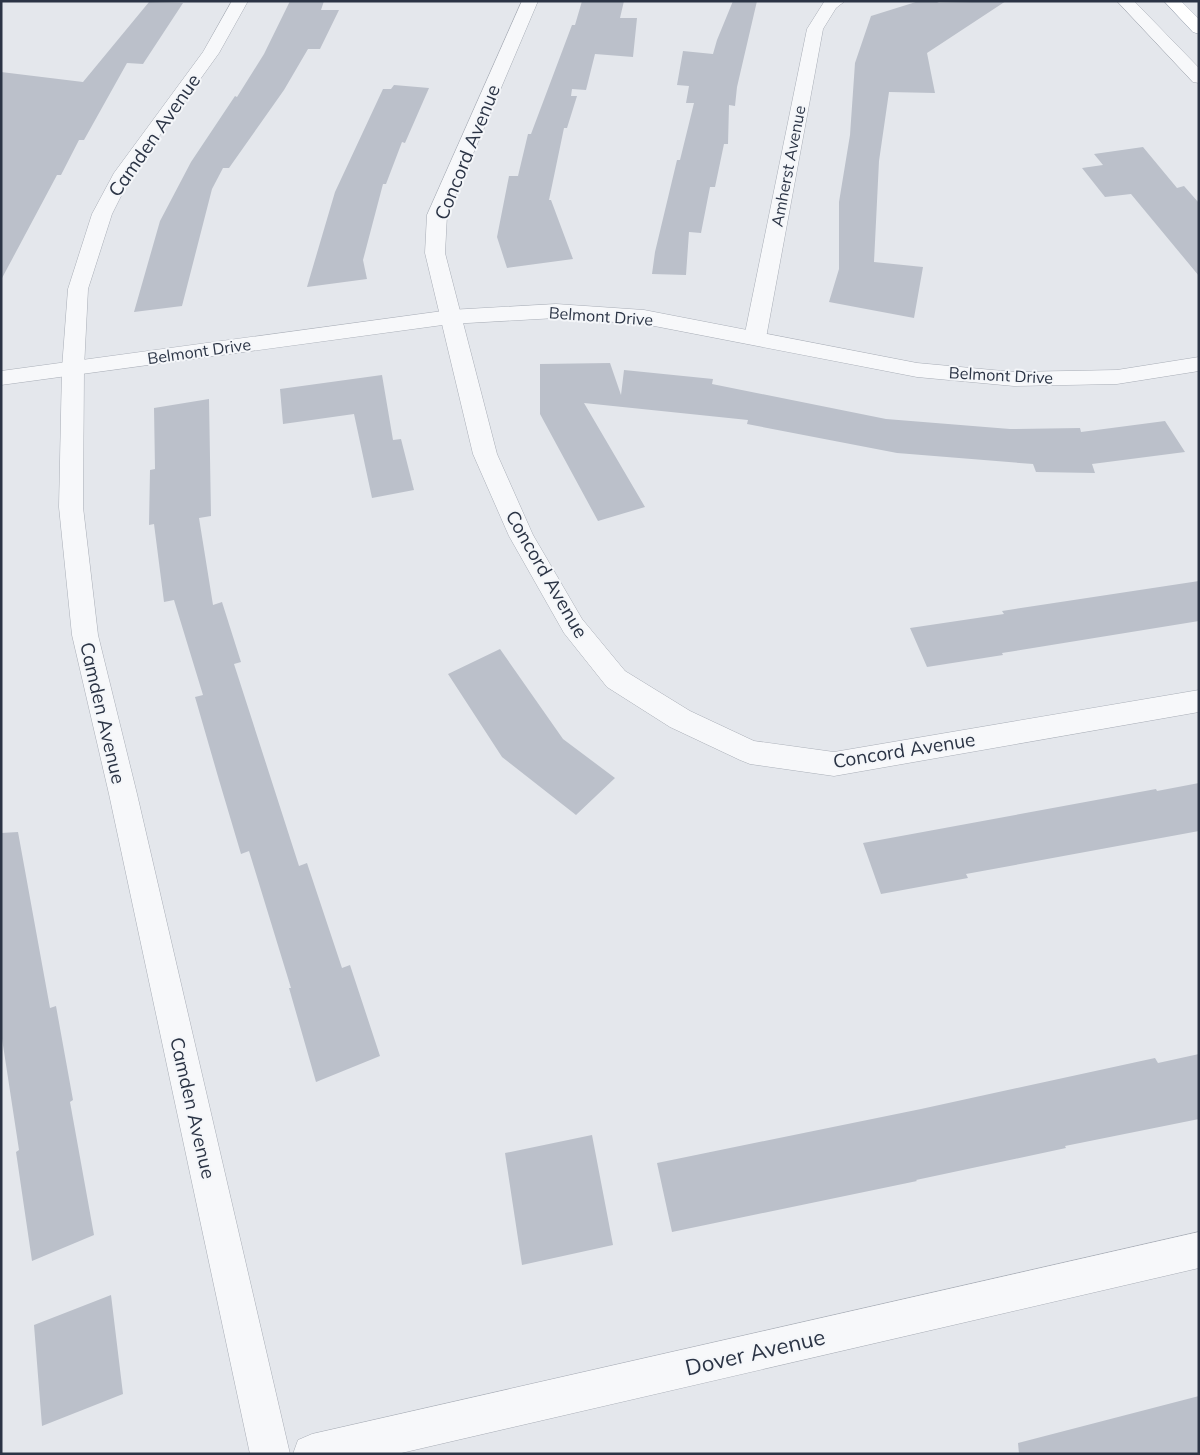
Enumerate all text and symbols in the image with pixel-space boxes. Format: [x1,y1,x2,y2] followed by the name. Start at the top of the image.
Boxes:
[103,69,205,201] street label: Camden Avenue
[429,81,505,223] street label: Concord Avenue
[766,104,810,228] street label: Amherst Avenue
[548,302,654,330] street label: Belmont Drive
[146,334,252,368] street label: Belmont Drive
[948,362,1054,388] street label: Belmont Drive
[501,506,593,642] street label: Concord Avenue
[75,640,131,786] street label: Camden Avenue
[831,727,977,773] street label: Concord Avenue
[165,1035,221,1181] street label: Camden Avenue
[682,1322,828,1382] street label: Dover Avenue

